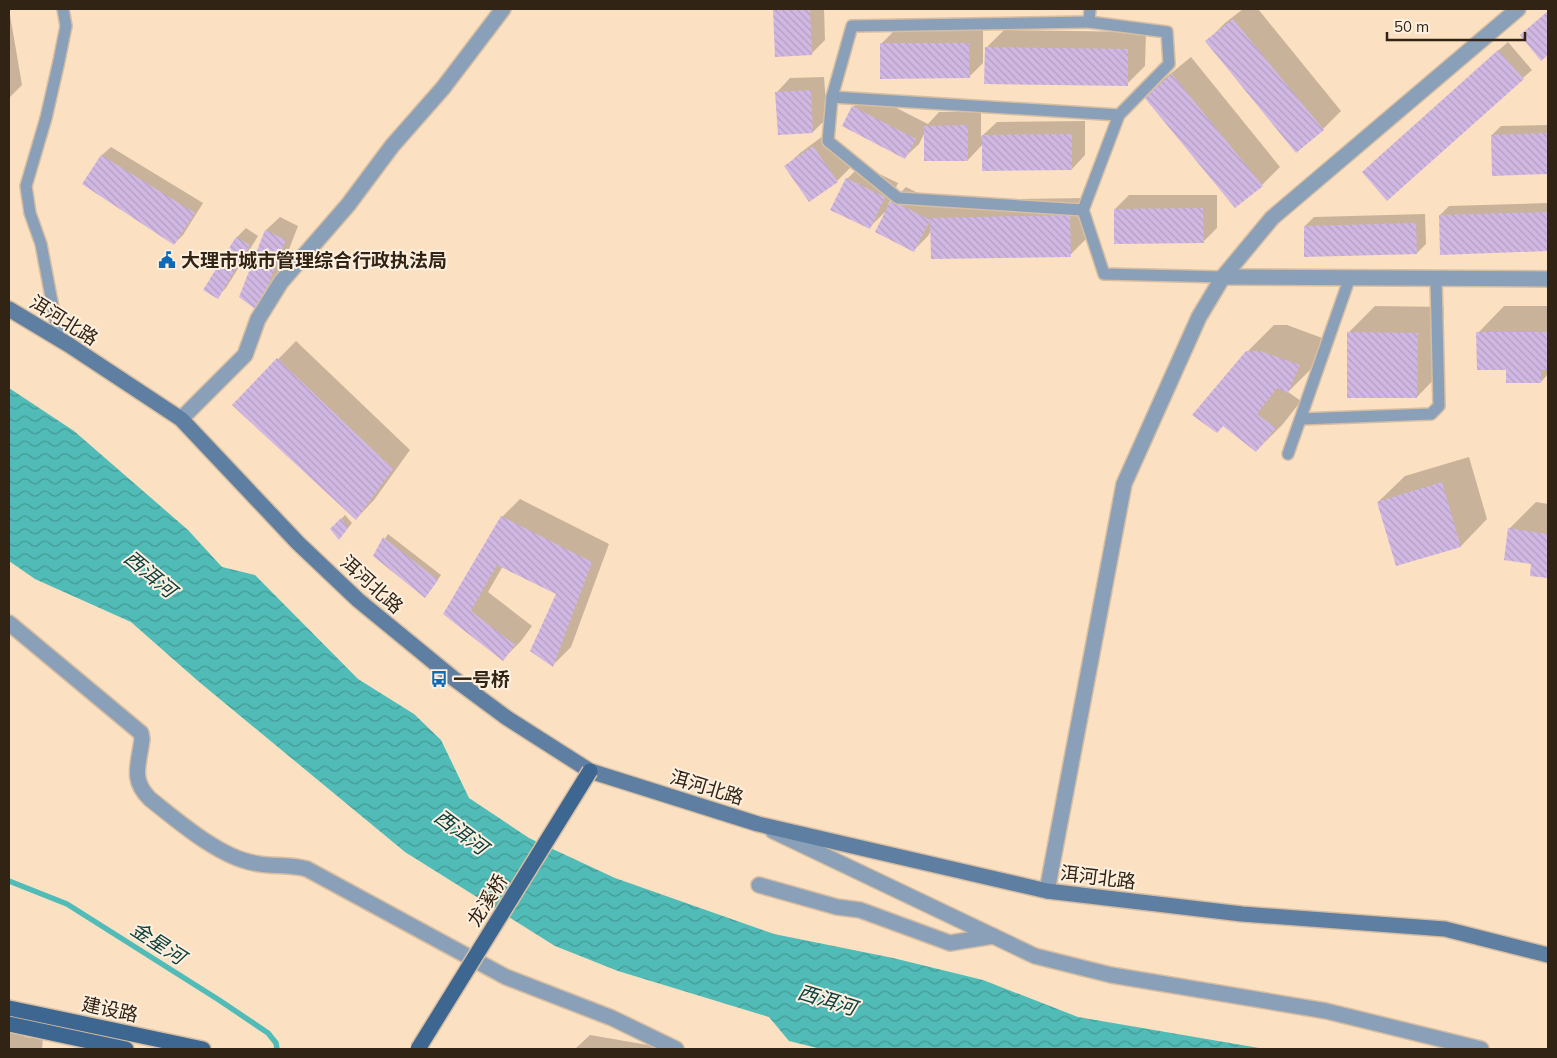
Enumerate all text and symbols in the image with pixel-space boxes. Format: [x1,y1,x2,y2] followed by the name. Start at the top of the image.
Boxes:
[1387,10,1524,42] scale bar
[1394,17,1429,36] text: 50 m
[181,248,447,272] place label: 大理市城市管理综合行政执法局
[157,250,177,270] public building icon: 大理市城市管理综合行政执法局
[25,290,103,350] street label: 洱河北路
[119,545,184,605] water label: 西洱河
[336,550,408,618] street label: 洱河北路
[453,667,510,691] place label: 一号桥
[429,669,449,689] bus stop icon: 一号桥
[667,764,747,810] street label: 洱河北路
[430,804,496,862] water label: 西洱河
[1059,860,1137,894] street label: 洱河北路
[462,869,512,931] street label: 龙溪桥
[126,916,194,972] water label: 金星河
[795,979,863,1021] water label: 西洱河
[80,991,140,1027] street label: 建设路

